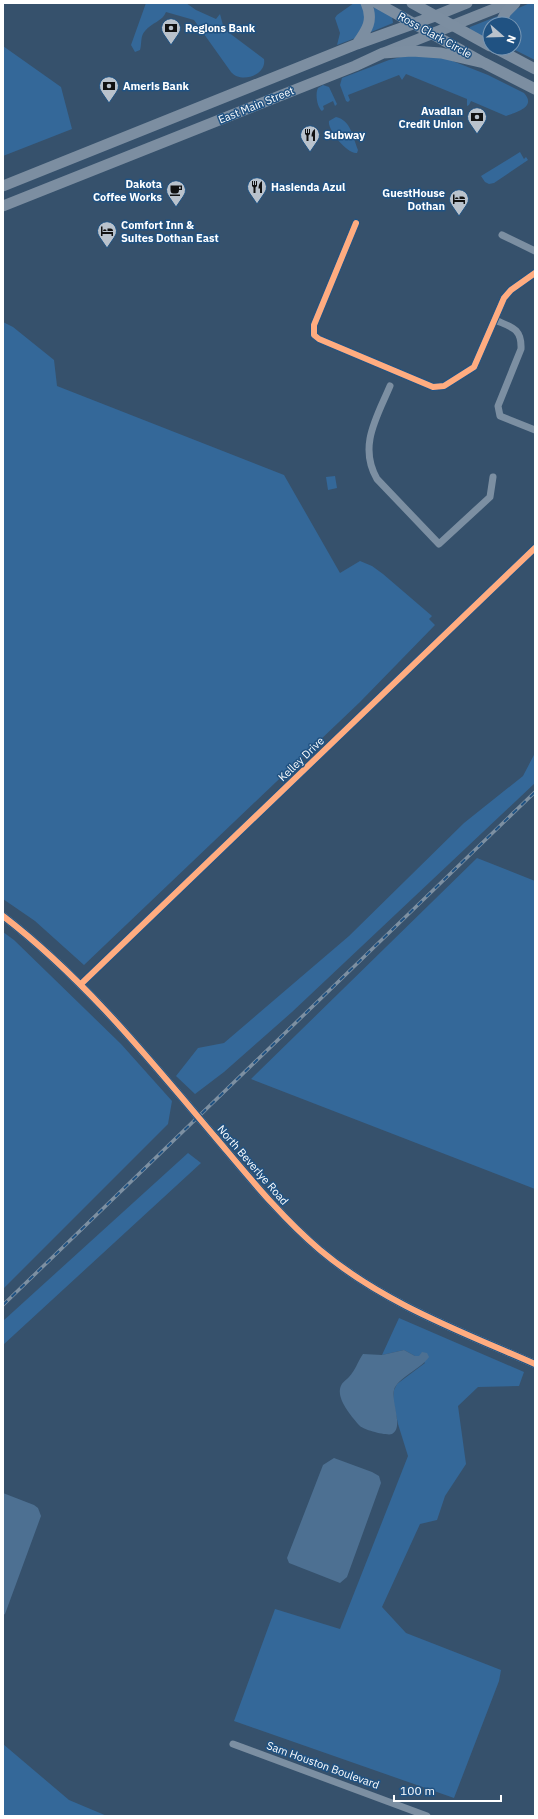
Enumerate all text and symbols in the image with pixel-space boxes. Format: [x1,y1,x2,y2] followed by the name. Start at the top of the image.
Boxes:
[396,9,474,61] street label: Ross Clark Circle
[482,16,522,56] north arrow
[160,17,182,45] bank icon: Regions Bank
[185,21,256,35] place label: Regions Bank
[503,33,519,46] text: N
[98,75,120,103] bank icon: Ameris Bank
[123,79,189,93] place label: Ameris Bank
[216,83,296,127] street label: East Main Street
[399,104,463,131] place label: Avadian Credit Union
[466,106,488,134] bank icon: Avadian Credit Union
[299,124,321,152] restaurant icon: Subway
[324,128,365,142] place label: Subway
[246,176,268,204] restaurant icon: Hasienda Azul
[93,177,162,204] place label: Dakota Coffee Works
[165,179,187,207] cafe icon: Dakota Coffee Works
[271,180,346,194] place label: Hasienda Azul
[382,186,445,213] place label: GuestHouse Dothan
[448,188,470,216] hotel icon: GuestHouse Dothan
[121,218,219,245] place label: Comfort Inn & Suites Dothan East
[96,220,118,248] hotel icon: Comfort Inn & Suites Dothan East
[275,734,327,784] street label: Kelley Drive
[214,1122,292,1208] street label: North Beverlye Road
[265,1738,381,1792] street label: Sam Houston Boulevard
[394,1777,501,1803] scale bar
[400,1783,435,1798] text: 100 m

